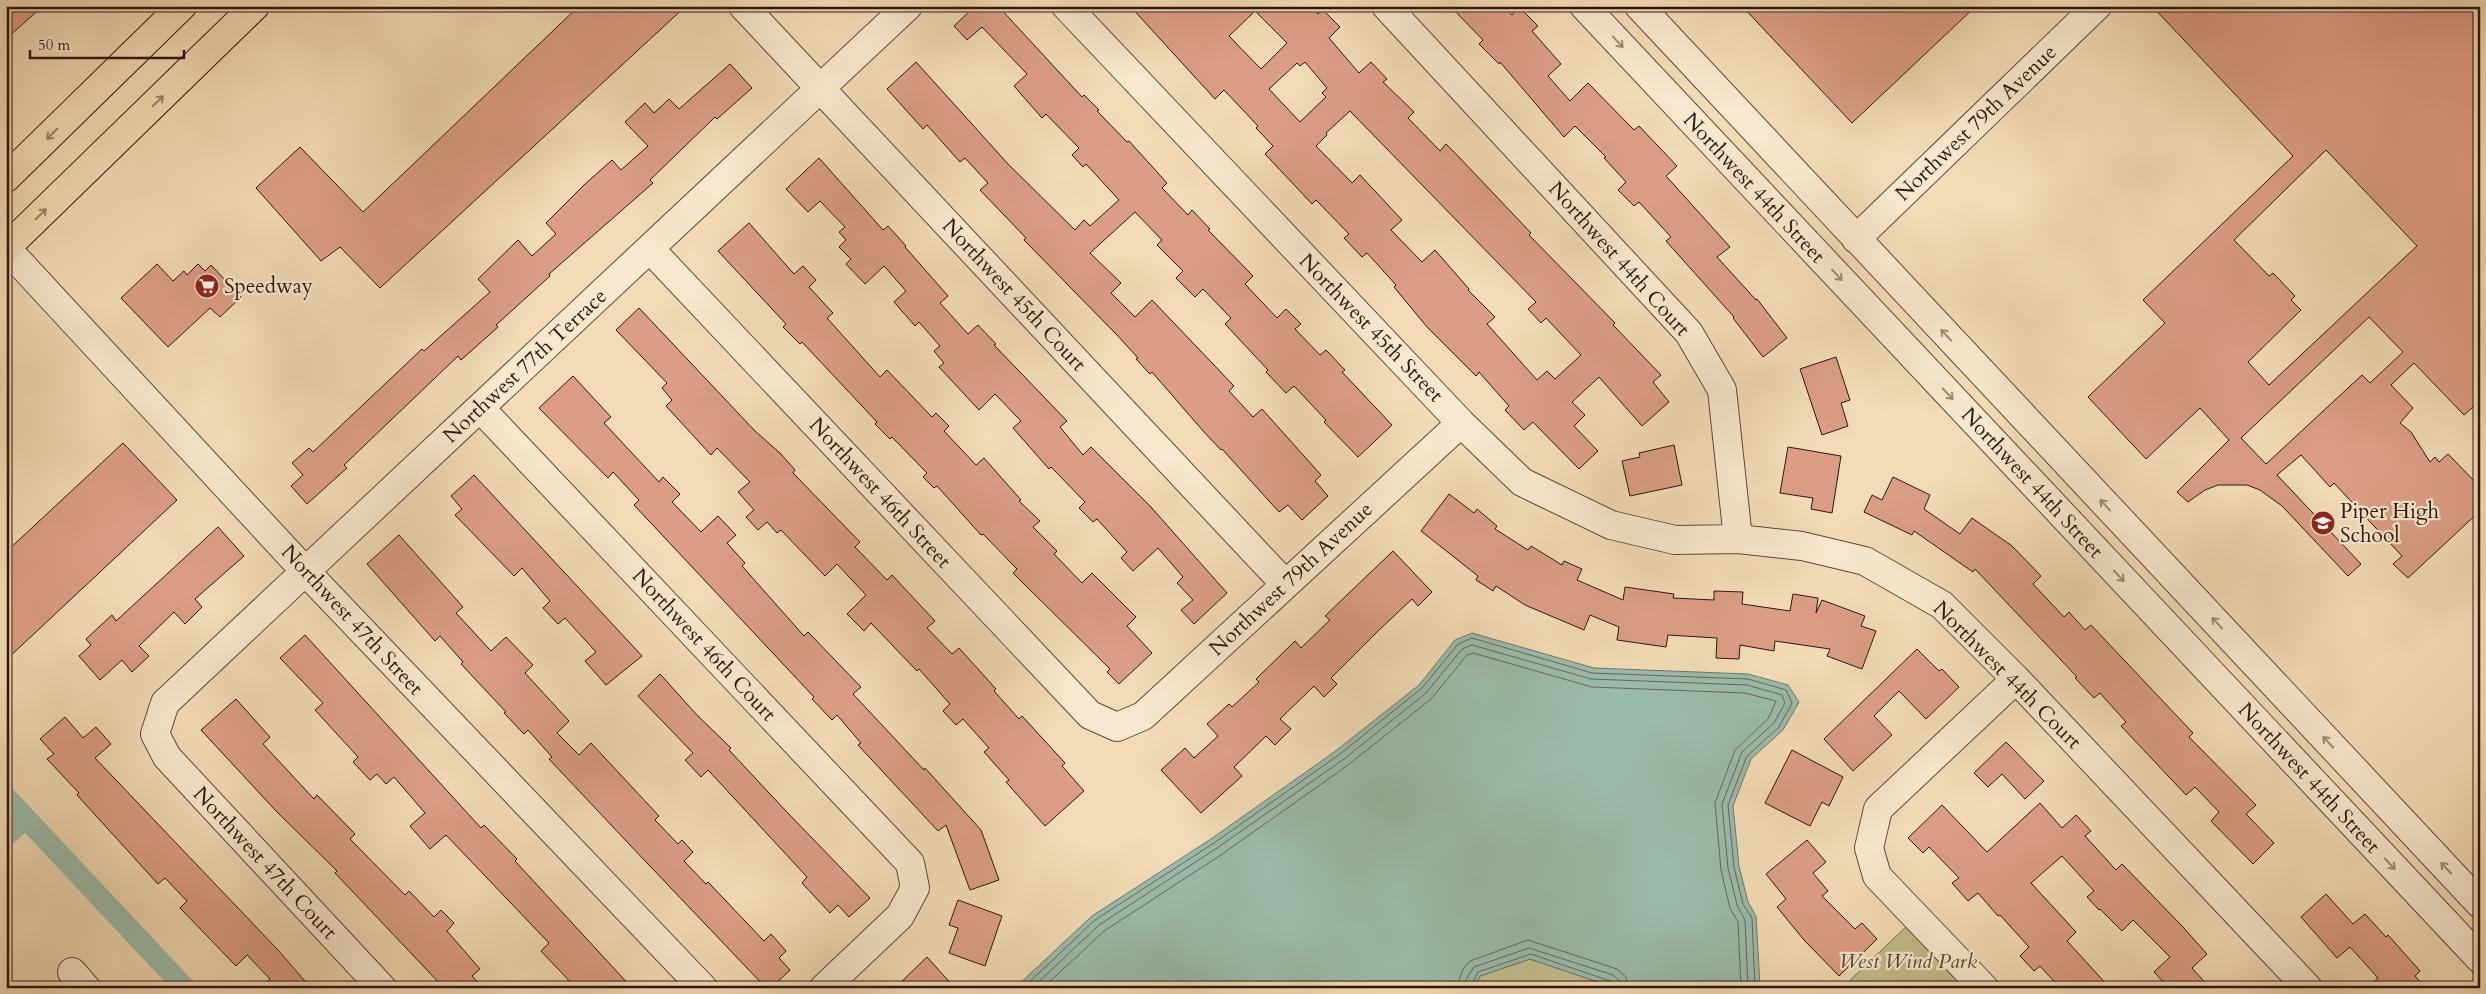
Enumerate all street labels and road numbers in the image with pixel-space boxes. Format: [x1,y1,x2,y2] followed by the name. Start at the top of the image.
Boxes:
[1889,38,2063,208] street label: Northwest 79th Avenue
[1676,106,1832,270] street label: Northwest 44th Street
[1542,175,1697,343] street label: Northwest 44th Court
[935,212,1093,378] street label: Northwest 45th Court
[1292,247,1450,409] street label: Northwest 45th Street
[437,282,613,450] street label: Northwest 77th Terrace
[1954,401,2110,565] street label: Northwest 44th Street
[802,411,958,575] street label: Northwest 46th Street
[1203,495,1379,663] street label: Northwest 79th Avenue
[274,538,430,702] street label: Northwest 47th Street
[625,562,783,728] street label: Northwest 46th Court
[1926,594,2088,756] street label: Northwest 44th Court
[2231,696,2387,860] street label: Northwest 44th Street
[186,780,344,946] street label: Northwest 47th Court

